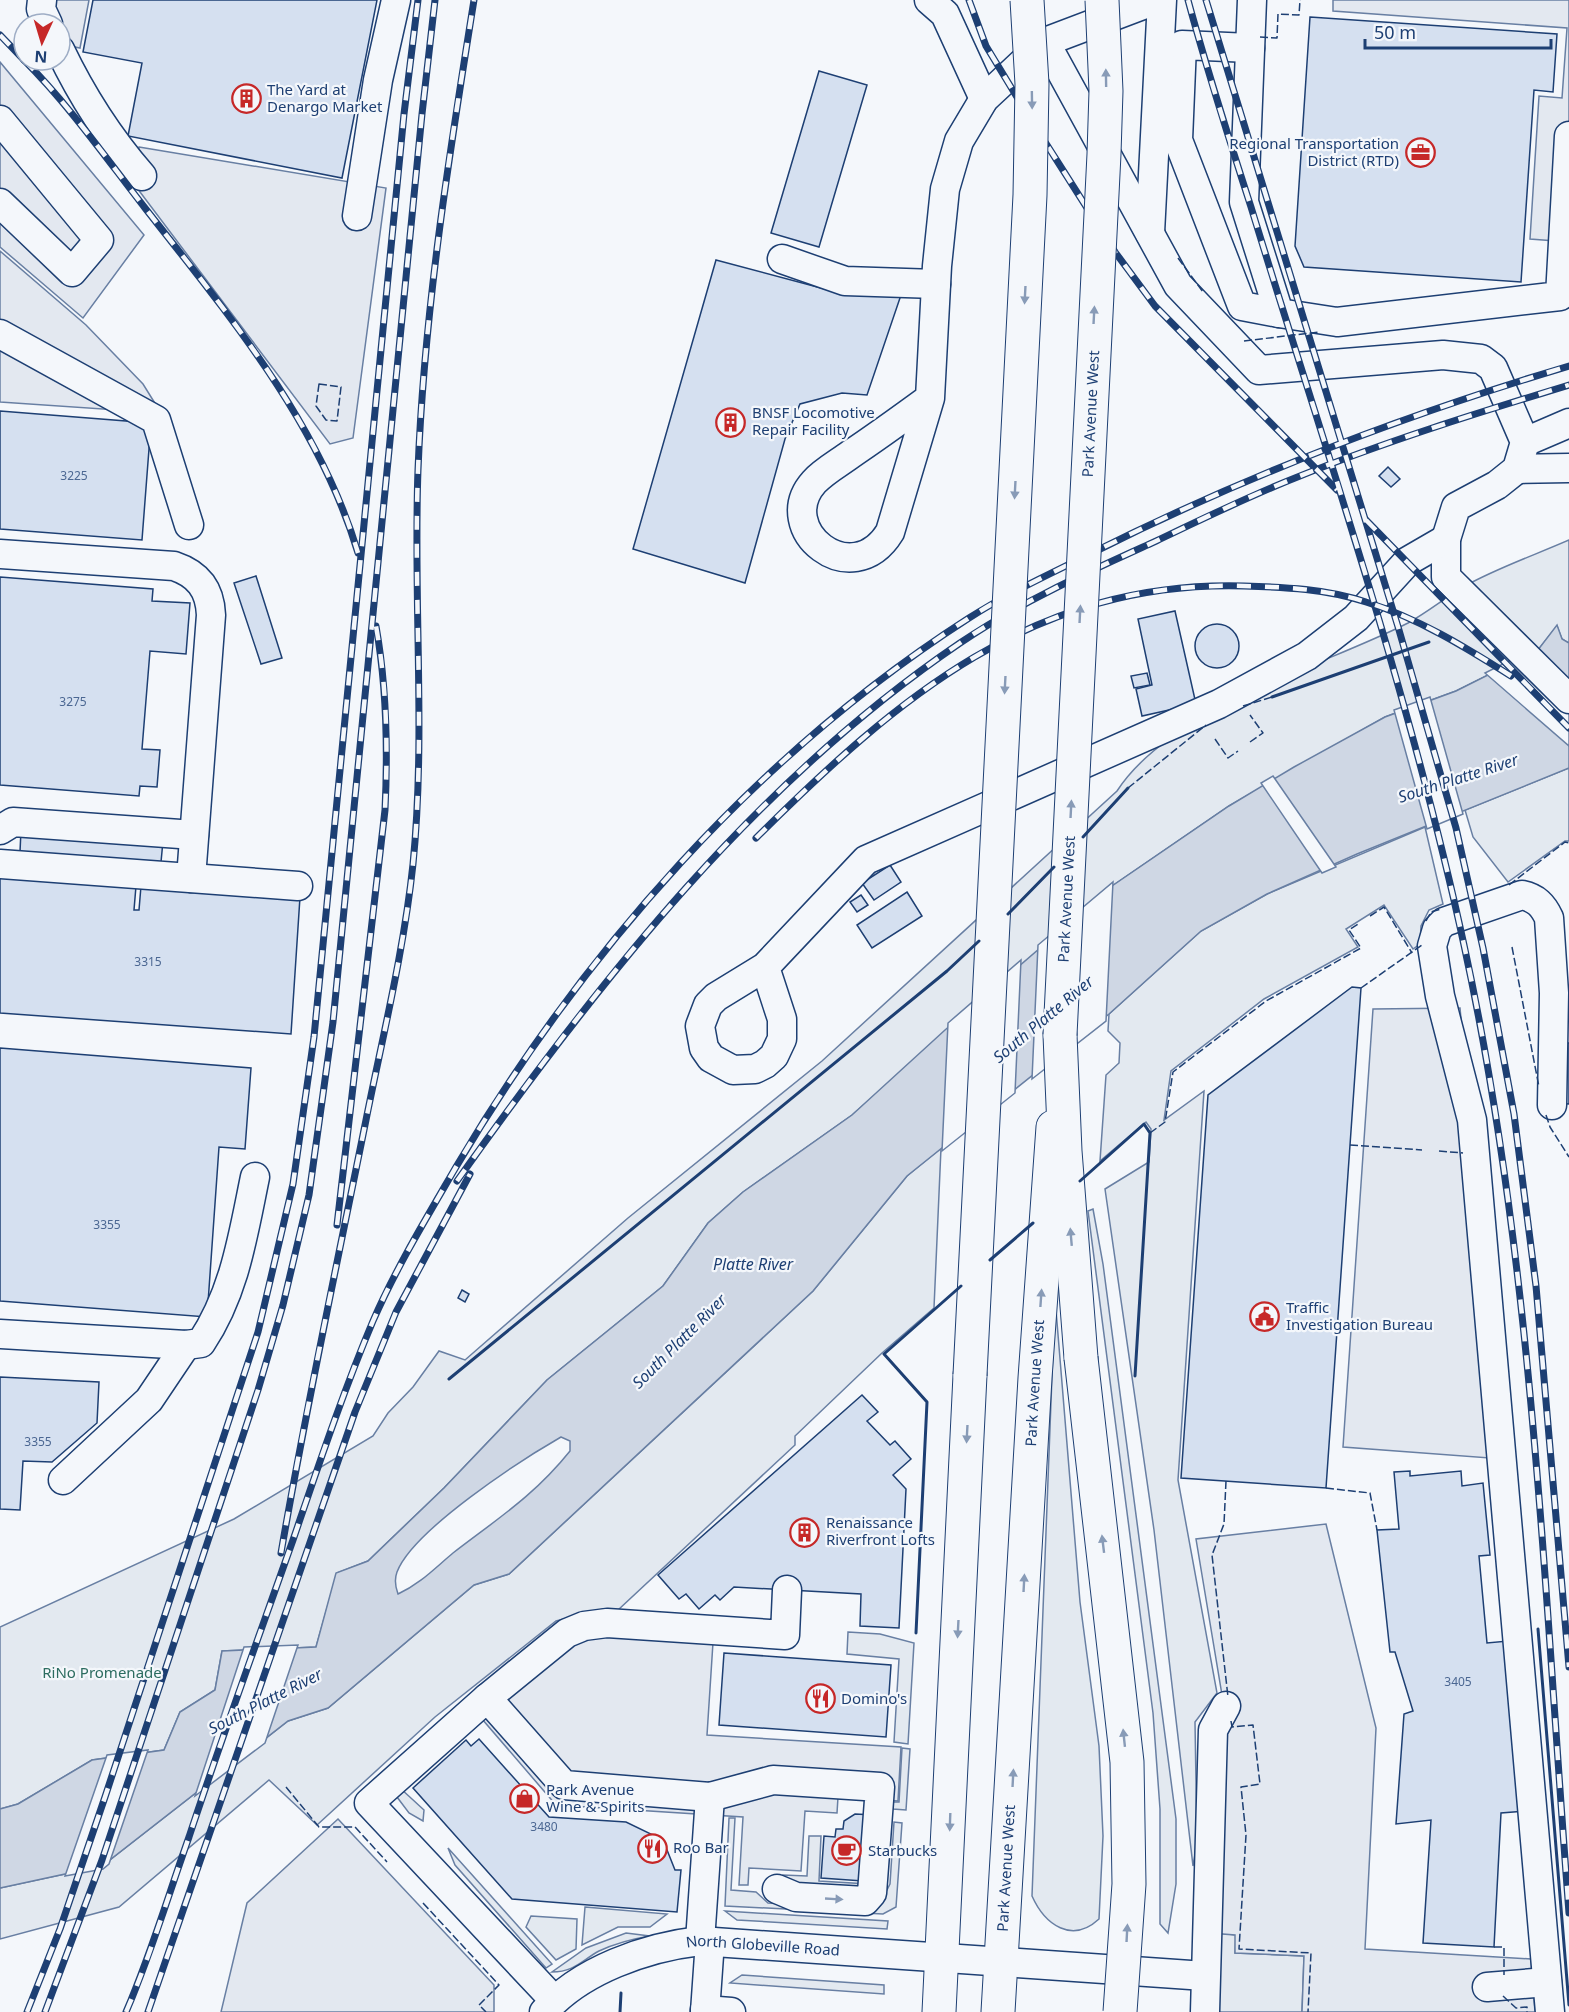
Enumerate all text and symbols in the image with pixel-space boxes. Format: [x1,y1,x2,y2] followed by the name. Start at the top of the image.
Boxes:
[12,12,72,72] north arrow
[1365,12,1551,50] scale bar
[1374,20,1416,44] text: 50 m
[34,46,48,68] text: N
[1101,68,1111,87] one-way arrow
[267,79,383,116] place label: The Yard at Denargo Market
[230,83,262,115] building icon: The Yard at Denargo Market
[1027,91,1037,110] one-way arrow
[1229,133,1399,170] place label: Regional Transportation District (RTD)
[1404,137,1436,169] office icon: Regional Transportation District (RTD)
[1020,286,1030,305] one-way arrow
[1090,305,1099,324] one-way arrow
[1077,349,1103,478] street label: Park Avenue West
[752,402,875,439] place label: BNSF Locomotive Repair Facility
[715,406,747,438] building icon: BNSF Locomotive Repair Facility
[60,467,88,484] house number: 3225
[1011,480,1020,499] one-way arrow
[1076,605,1085,624] one-way arrow
[1001,675,1010,694] one-way arrow
[59,693,87,710] house number: 3275
[1395,748,1522,808] water label: South Platte River
[1066,799,1075,818] one-way arrow
[1053,835,1079,963] street label: Park Avenue West
[134,953,162,970] house number: 3315
[988,970,1099,1068] water label: South Platte River
[93,1216,121,1233] house number: 3355
[1066,1228,1076,1247] one-way arrow
[713,1253,794,1275] water label: Platte River
[627,1288,732,1393] water label: South Platte River
[1036,1289,1046,1308] one-way arrow
[1286,1297,1433,1334] place label: Traffic Investigation Bureau
[1249,1301,1281,1333] public building icon: Traffic Investigation Bureau
[1020,1318,1048,1447] street label: Park Avenue West
[963,1424,972,1443] one-way arrow
[24,1433,52,1450] house number: 3355
[826,1512,935,1549] place label: Renaissance Riverfront Lofts
[789,1516,821,1548] building icon: Renaissance Riverfront Lofts
[1098,1535,1107,1554] one-way arrow
[1019,1573,1029,1592] one-way arrow
[954,1619,963,1638] one-way arrow
[42,1662,162,1682] park label: RiNo Promenade
[204,1662,326,1739] water label: South Platte River
[1444,1673,1472,1690] house number: 3405
[804,1683,836,1715] restaurant icon: Domino's
[841,1688,907,1708] place label: Domino's
[1119,1729,1129,1748] one-way arrow
[1009,1768,1018,1787] one-way arrow
[546,1779,644,1816] place label: Park Avenue Wine & Spirits
[509,1783,541,1815] shop icon: Park Avenue Wine & Spirits
[992,1804,1019,1932] street label: Park Avenue West
[945,1812,954,1831] one-way arrow
[530,1818,558,1835] house number: 3480
[636,1832,668,1864] restaurant icon: Roo Bar
[831,1835,863,1867] cafe icon: Starbucks
[673,1837,729,1857] place label: Roo Bar
[868,1840,937,1860] place label: Starbucks
[824,1894,843,1904] one-way arrow
[1123,1923,1132,1942] one-way arrow
[685,1930,841,1960] street label: North Globeville Road

